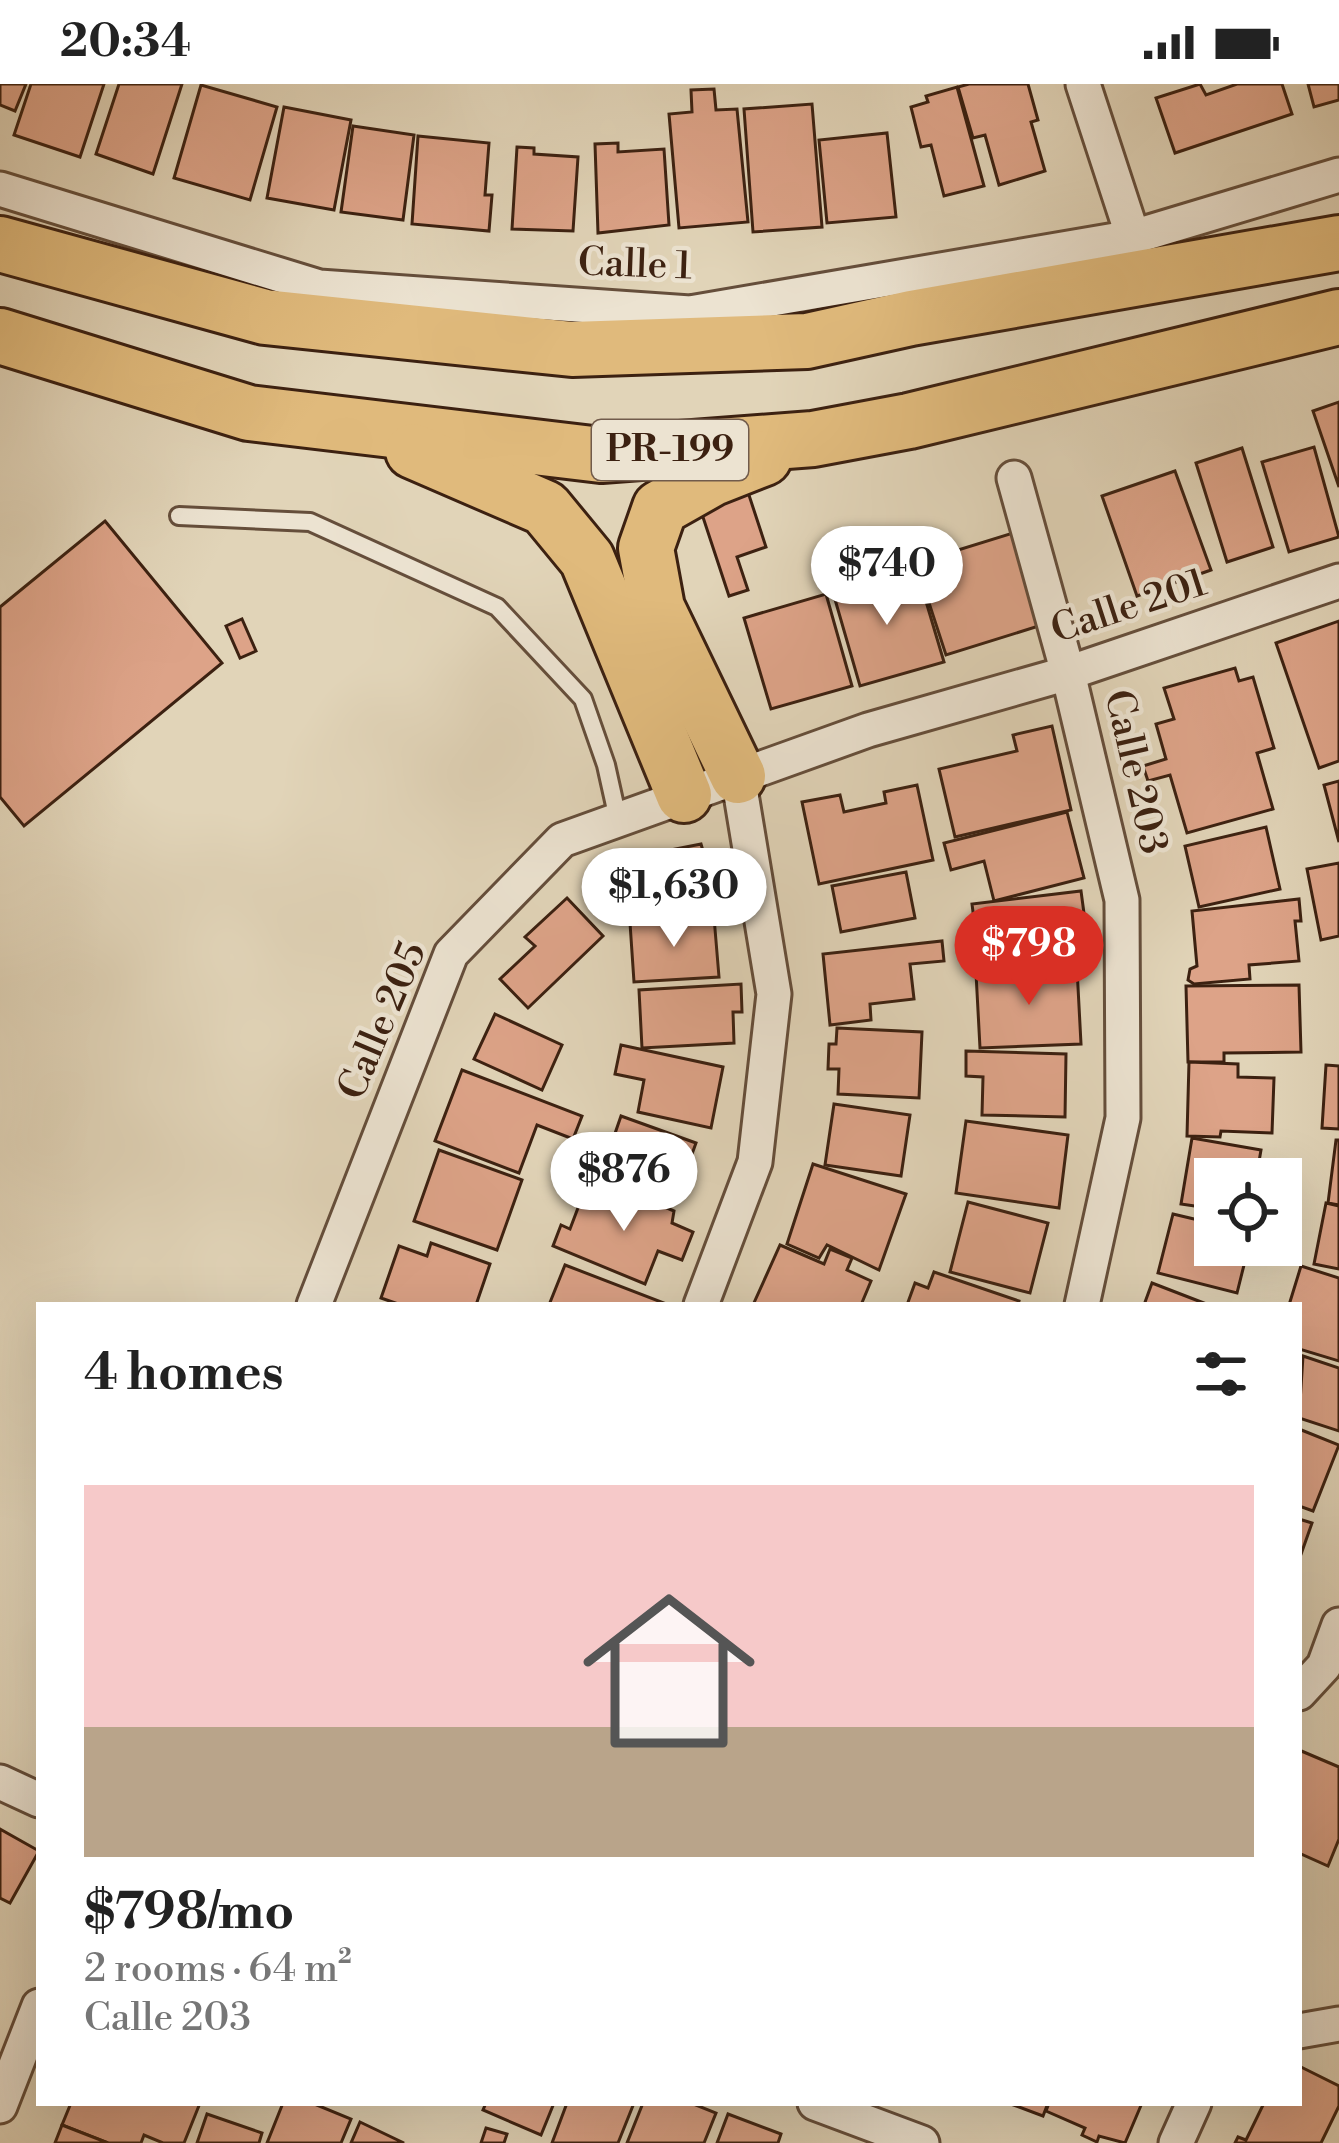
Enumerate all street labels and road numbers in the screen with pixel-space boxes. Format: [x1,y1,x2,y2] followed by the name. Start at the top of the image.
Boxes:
[577,239,693,291] street label: Calle 1
[592,420,748,480] road number: PR-199
[1045,559,1213,655] street label: Calle 201
[1092,685,1178,859] street label: Calle 203
[328,935,438,1107] street label: Calle 205

